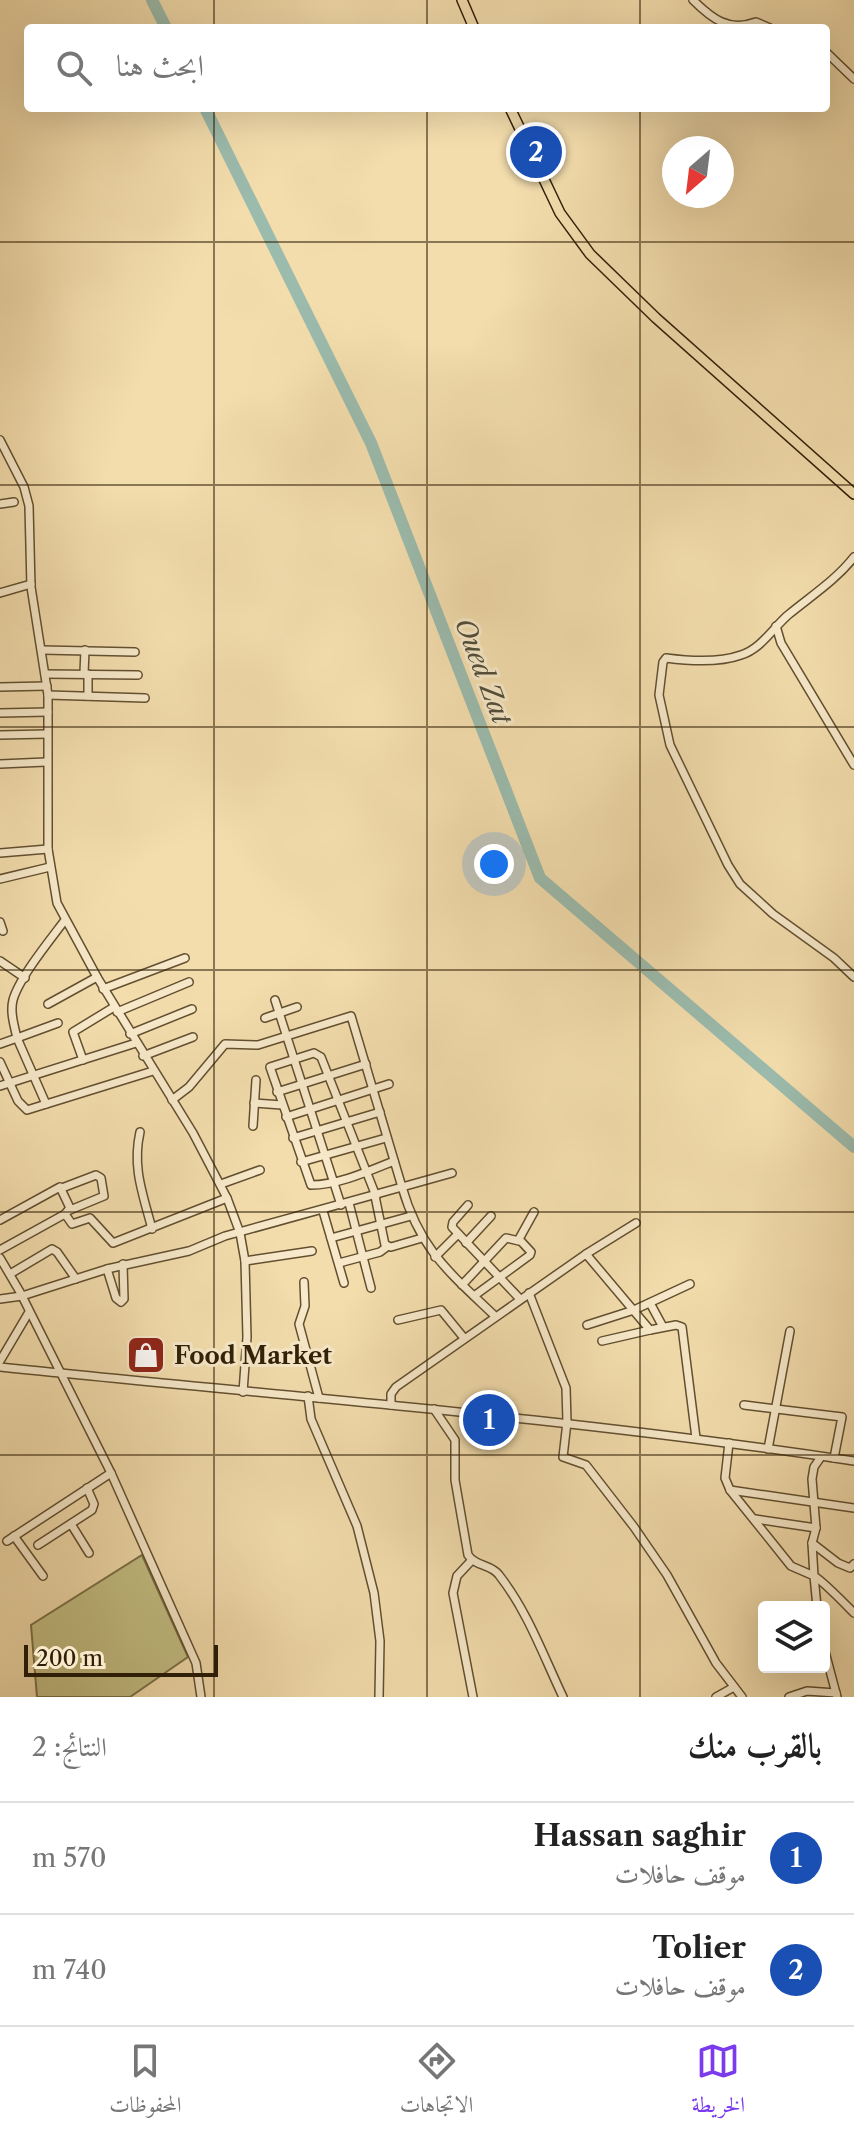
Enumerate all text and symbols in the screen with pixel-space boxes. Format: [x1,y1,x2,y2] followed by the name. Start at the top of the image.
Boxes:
[24,24,830,112] search box
[52,46,96,90] icon: search
[116,47,204,84] text: ابحث هنا
[510,122,562,182] pin: 2
[662,136,734,208] north arrow
[448,613,519,730] water label: Oued Zat
[474,844,514,884] your location
[125,1334,167,1376] shop icon: Food Market
[174,1341,332,1370] place label: Food Market
[463,1390,515,1450] pin: 1
[758,1601,830,1673] map controls
[758,1601,830,1673] button: layers
[24,1641,218,1677] scale bar
[36,1645,103,1672] text: 200 m
[688,1724,822,1766] text: بالقرب منك
[32,1731,107,1763] text: النتائج: 2
[534,1817,746,1854] text: Hassan saghir
[32,1842,107,1874] text: 570 m
[790,1842,802,1874] text: 1
[615,1858,746,1890] text: موقف حافلات
[653,1929,746,1966] text: Tolier
[32,1954,107,1986] text: 740 m
[788,1954,804,1986] text: 2
[615,1970,746,2002] text: موقف حافلات
[109,2039,182,2126] tab: المحفوظات
[400,2039,473,2126] tab: الاتجاهات
[691,2039,745,2126] tab: الخريطة

